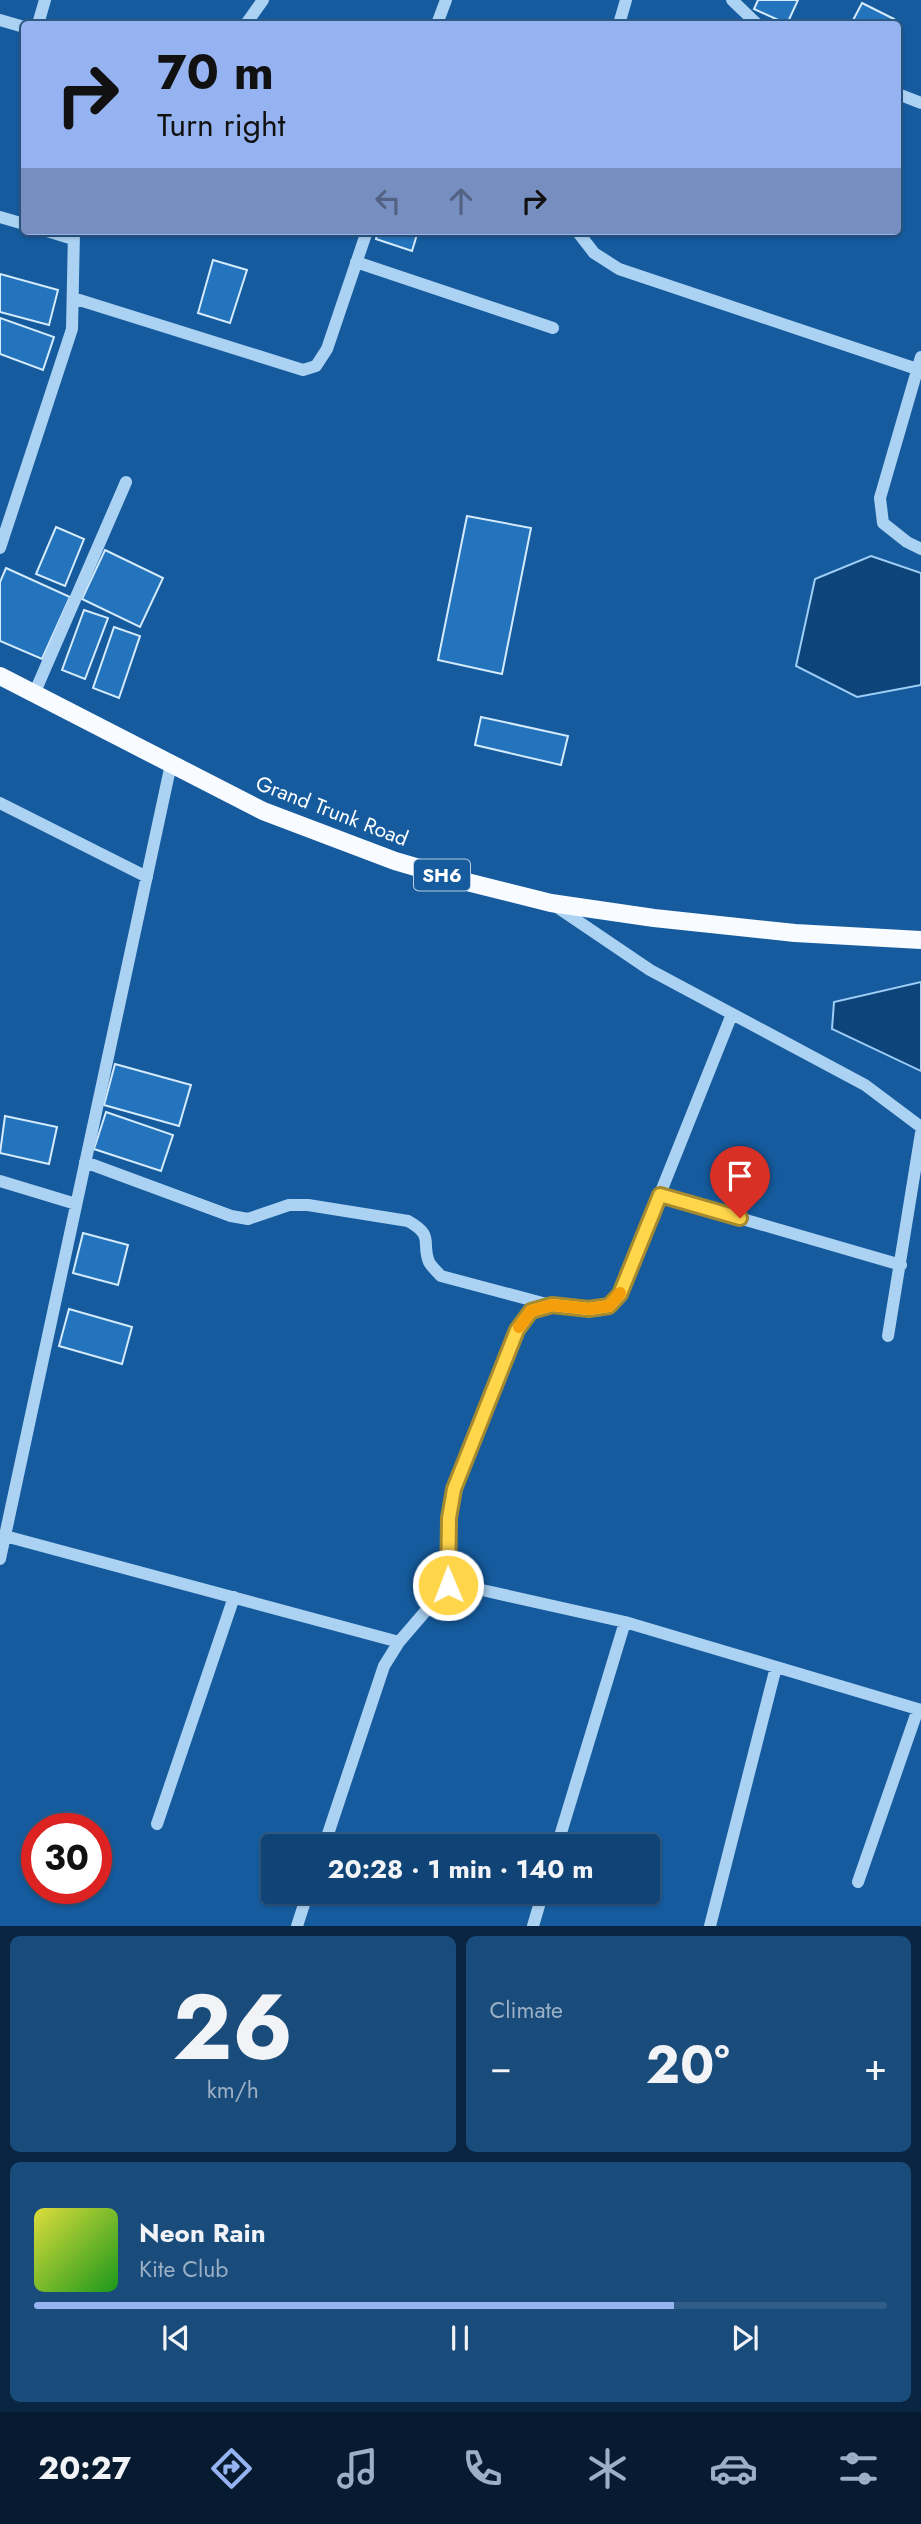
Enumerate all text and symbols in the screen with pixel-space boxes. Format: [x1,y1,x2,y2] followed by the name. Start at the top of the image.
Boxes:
[157,37,274,107] text: 70 m
[42,49,133,140] icon: right
[157,102,286,148] text: Turn right
[369,182,407,220] icon: left
[442,182,480,220] icon: ahead
[515,182,553,220] icon: right
[251,768,413,854] street label: Grand Trunk Road
[414,860,470,890] road number: SH6
[710,1146,770,1218] pin
[721,1157,759,1195] icon: arrive
[411,1548,485,1622] position arrow
[21,1813,112,1904] speed limit sign: 30
[327,1850,594,1888] text: 20:28 · 1 min · 140 m
[172,1962,293,2093] text: 26
[490,1993,563,2027] text: Climate
[646,2027,730,2103] text: 20°
[490,2039,512,2094] text: −
[864,2039,887,2094] text: +
[207,2073,259,2107] text: km/h
[139,2214,266,2252] text: Neon Rain
[139,2252,228,2286] text: Kite Club
[157,2319,195,2357] icon: previous
[441,2319,479,2357] icon: pause
[726,2319,764,2357] icon: next
[207,2444,256,2493] icon: directions
[333,2444,382,2493] icon: music
[458,2444,507,2493] icon: phone
[583,2444,632,2493] icon: climate
[709,2444,758,2493] icon: car
[834,2444,883,2493] icon: filters
[38,2445,131,2491] text: 20:27

